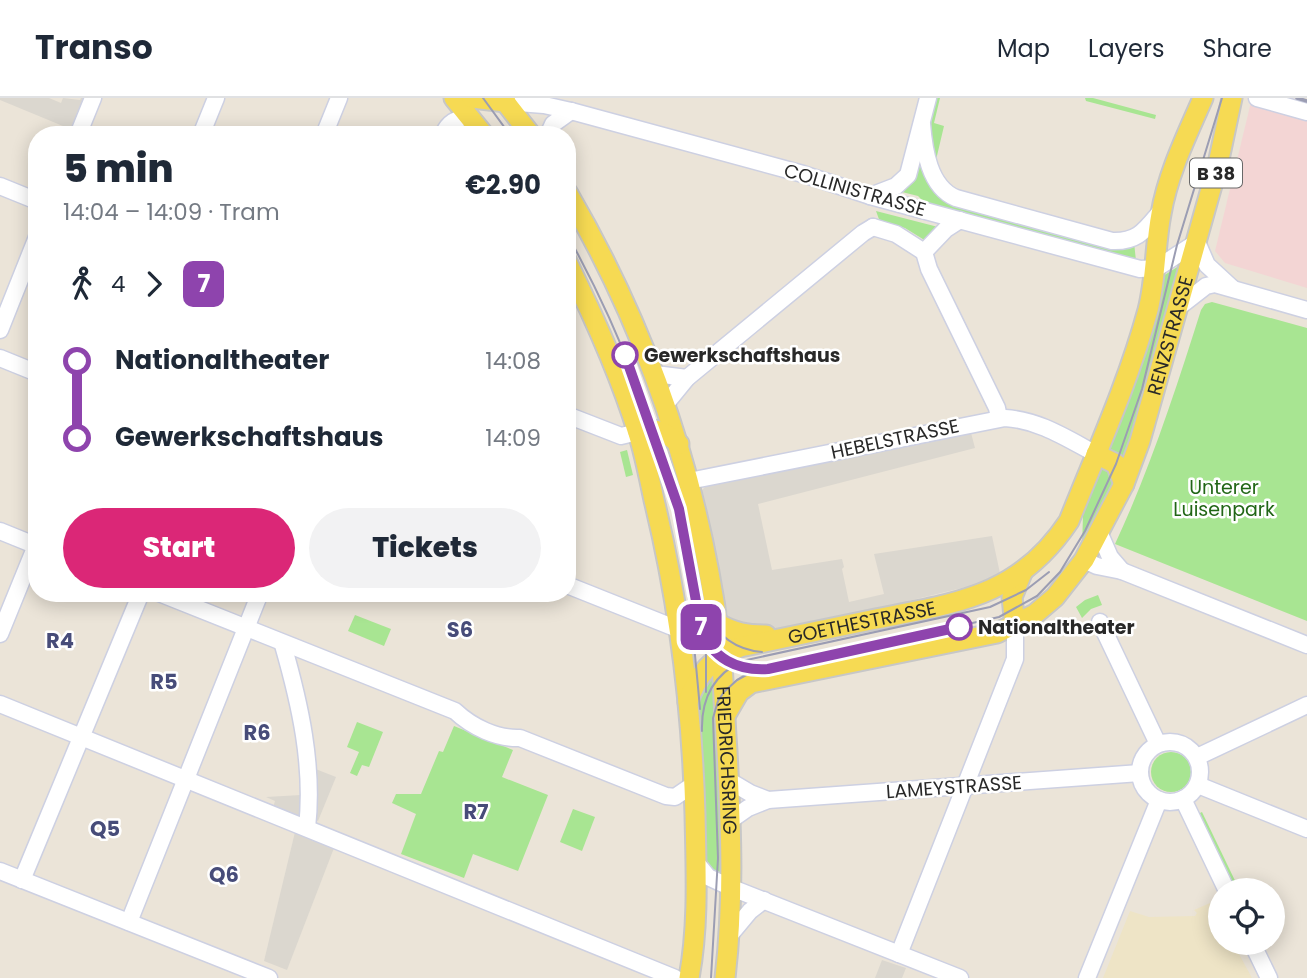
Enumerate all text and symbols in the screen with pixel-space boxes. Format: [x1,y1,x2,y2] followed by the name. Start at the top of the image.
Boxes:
[35,24,153,71] text: Transo
[997,32,1050,65] text: Map
[1088,32,1164,65] text: Layers
[1202,32,1272,65] text: Share
[63,142,173,195] text: 5 min
[781,157,929,223] street label: COLLINISTRASSE
[1190,158,1242,188] road number: B 38
[465,167,541,203] text: €2.90
[63,196,280,228] text: 14:04 – 14:09 · Tram
[63,265,101,303] icon: walk
[135,265,173,303] icon: forward
[197,267,210,300] text: 7
[111,268,125,300] text: 4
[1140,273,1199,398] street label: RENZSTRASSE
[115,342,329,378] text: Nationaltheater
[612,342,638,368] marker: Gewerkschaftshaus
[644,342,840,369] place label: Gewerkschaftshaus
[485,345,541,377] text: 14:08
[828,412,962,466] street label: HEBELSTRASSE
[115,419,384,455] text: Gewerkschaftshaus
[485,422,541,454] text: 14:09
[1173,474,1275,523] park label: Unterer Luisenpark
[63,508,295,588] button: Start
[309,508,541,588] button: Tickets
[785,594,938,650] street label: GOETHESTRASSE
[678,604,724,650] line badge: 7
[695,610,707,643] text: 7
[946,614,972,640] marker: Nationaltheater
[978,614,1135,641] place label: Nationaltheater
[447,615,473,644] district label: S6
[46,626,74,655] district label: R4
[150,667,178,696] district label: R5
[710,685,744,835] street label: FRIEDRICHSRING
[243,718,271,747] district label: R6
[885,769,1023,805] street label: LAMEYSTRASSE
[464,797,488,826] district label: R7
[90,814,120,843] district label: Q5
[209,860,239,889] district label: Q6
[1208,878,1285,955] map controls
[1208,878,1285,955] button: locate

